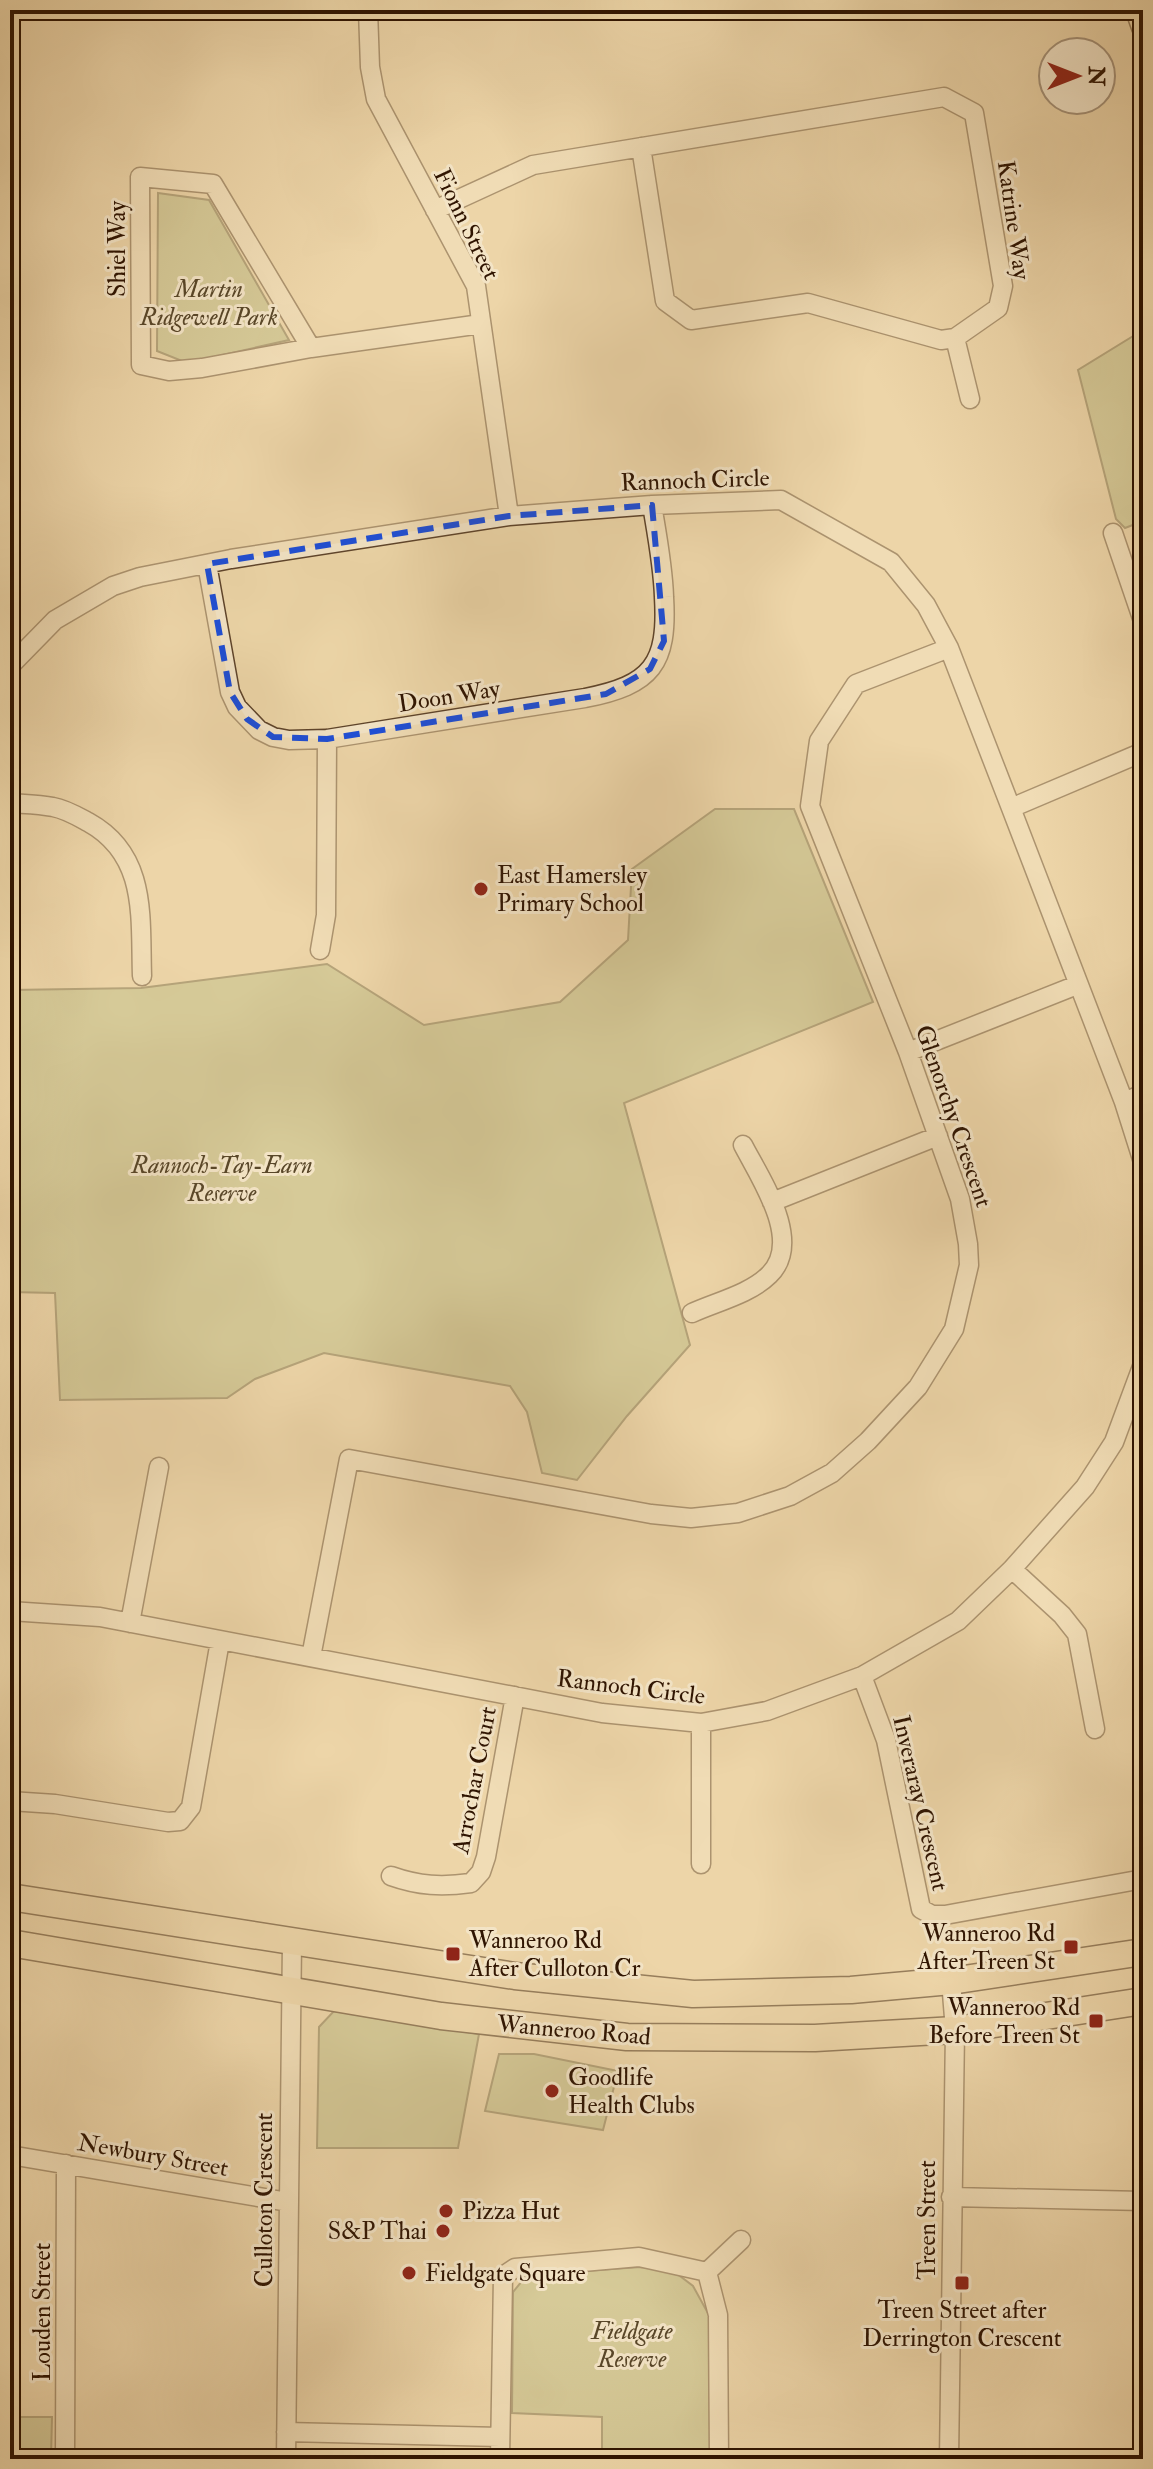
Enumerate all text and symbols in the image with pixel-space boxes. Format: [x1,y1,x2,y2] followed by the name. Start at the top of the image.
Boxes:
[1037,36,1117,116] north arrow
[1082,65,1110,86] text: N
[990,159,1037,282] street label: Katrine Way
[426,163,507,285] street label: Fionn Street
[102,201,133,297] street label: Shiel Way
[139,274,278,333] park label: Martin Ridgewell Park
[620,462,770,499] street label: Rannoch Circle
[396,673,503,720] street label: Doon Way
[497,860,648,919] place label: East Hamersley Primary School
[472,880,490,898] marker: East Hamersley Primary School
[908,1021,999,1212] street label: Glenorchy Crescent
[130,1150,313,1209] park label: Rannoch-Tay-Earn Reserve
[555,1663,707,1712] street label: Rannoch Circle
[445,1704,504,1857] street label: Arrochar Court
[885,1712,956,1894] street label: Inveraray Crescent
[916,1918,1055,1977] place label: Wanneroo Rd After Treen St
[468,1925,640,1984] place label: Wanneroo Rd After Culloton Cr
[1062,1938,1080,1956] marker: Wanneroo Rd After Treen St
[444,1945,462,1963] marker: Wanneroo Rd After Culloton Cr
[928,1992,1080,2051] place label: Wanneroo Rd Before Treen St
[495,2008,652,2053] street label: Wanneroo Road
[1087,2012,1105,2030] marker: Wanneroo Rd Before Treen St
[568,2062,695,2121] place label: Goodlife Health Clubs
[543,2082,561,2100] marker: Goodlife Health Clubs
[249,2113,280,2287] street label: Culloton Crescent
[75,2127,231,2184] street label: Newbury Street
[912,2160,943,2280] street label: Treen Street
[462,2196,560,2227] place label: Pizza Hut
[437,2202,455,2220] marker: Pizza Hut
[328,2216,427,2247] place label: S&P Thai
[434,2222,452,2240] marker: S&P Thai
[27,2242,58,2381] street label: Louden Street
[425,2258,586,2289] place label: Fieldgate Square
[400,2264,418,2282] marker: Fieldgate Square
[953,2274,971,2292] marker: Treen Street after Derrington Crescent
[863,2295,1062,2354] place label: Treen Street after Derrington Crescent
[590,2316,674,2375] park label: Fieldgate Reserve

